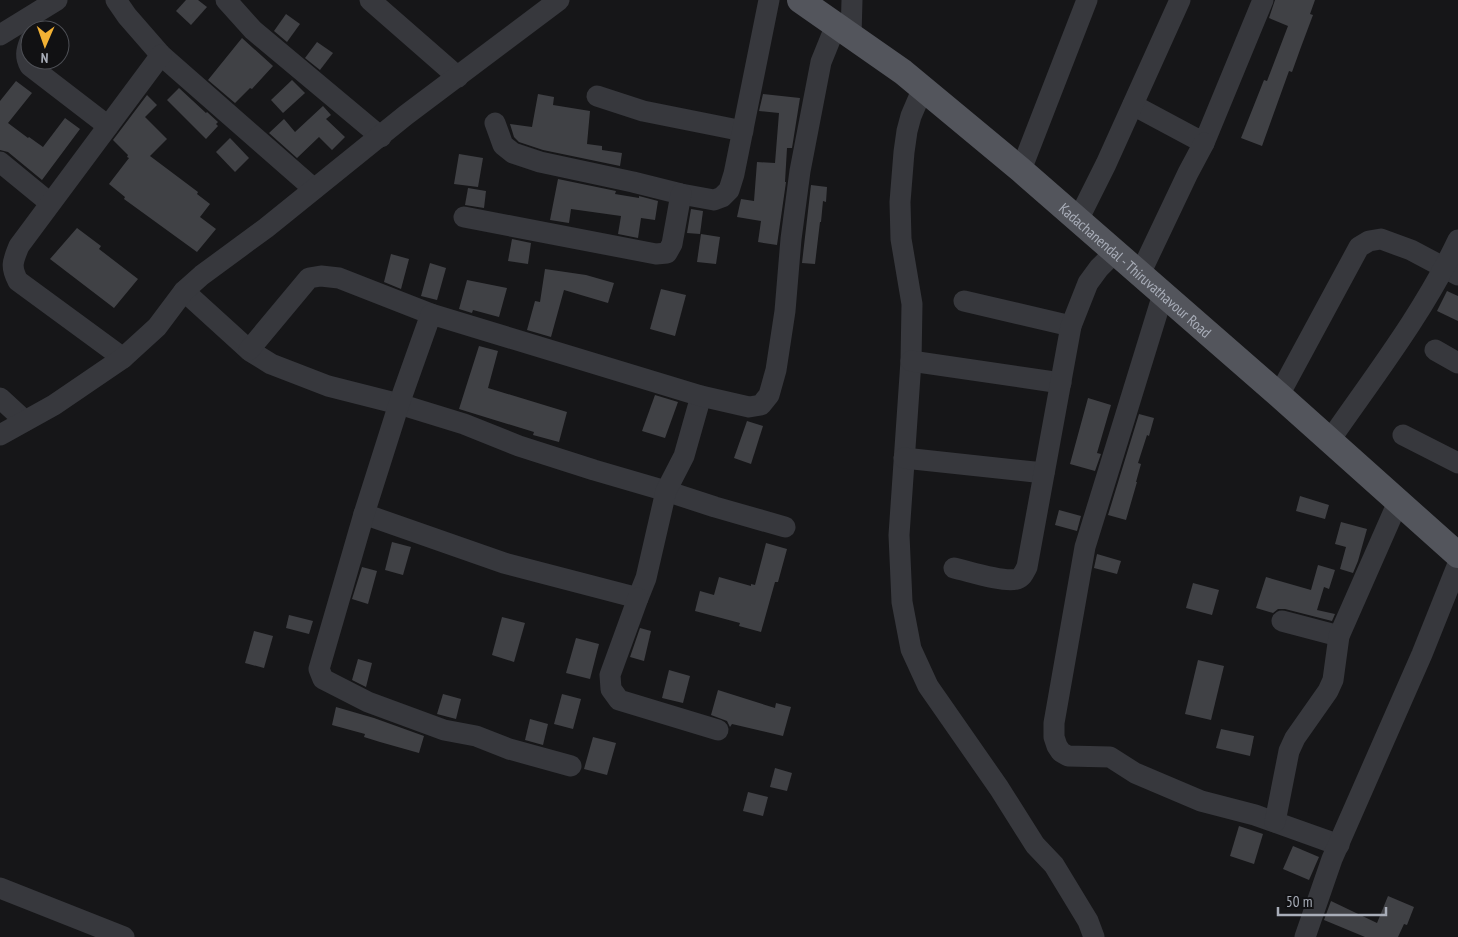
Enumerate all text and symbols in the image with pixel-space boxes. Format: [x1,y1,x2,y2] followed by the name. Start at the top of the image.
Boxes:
[20,20,70,70] north arrow
[40,49,49,67] text: N
[1055,198,1216,341] street label: Kadachanendal - Thiruvathavour Road
[1278,884,1386,916] scale bar
[1286,892,1312,911] text: 50 m

